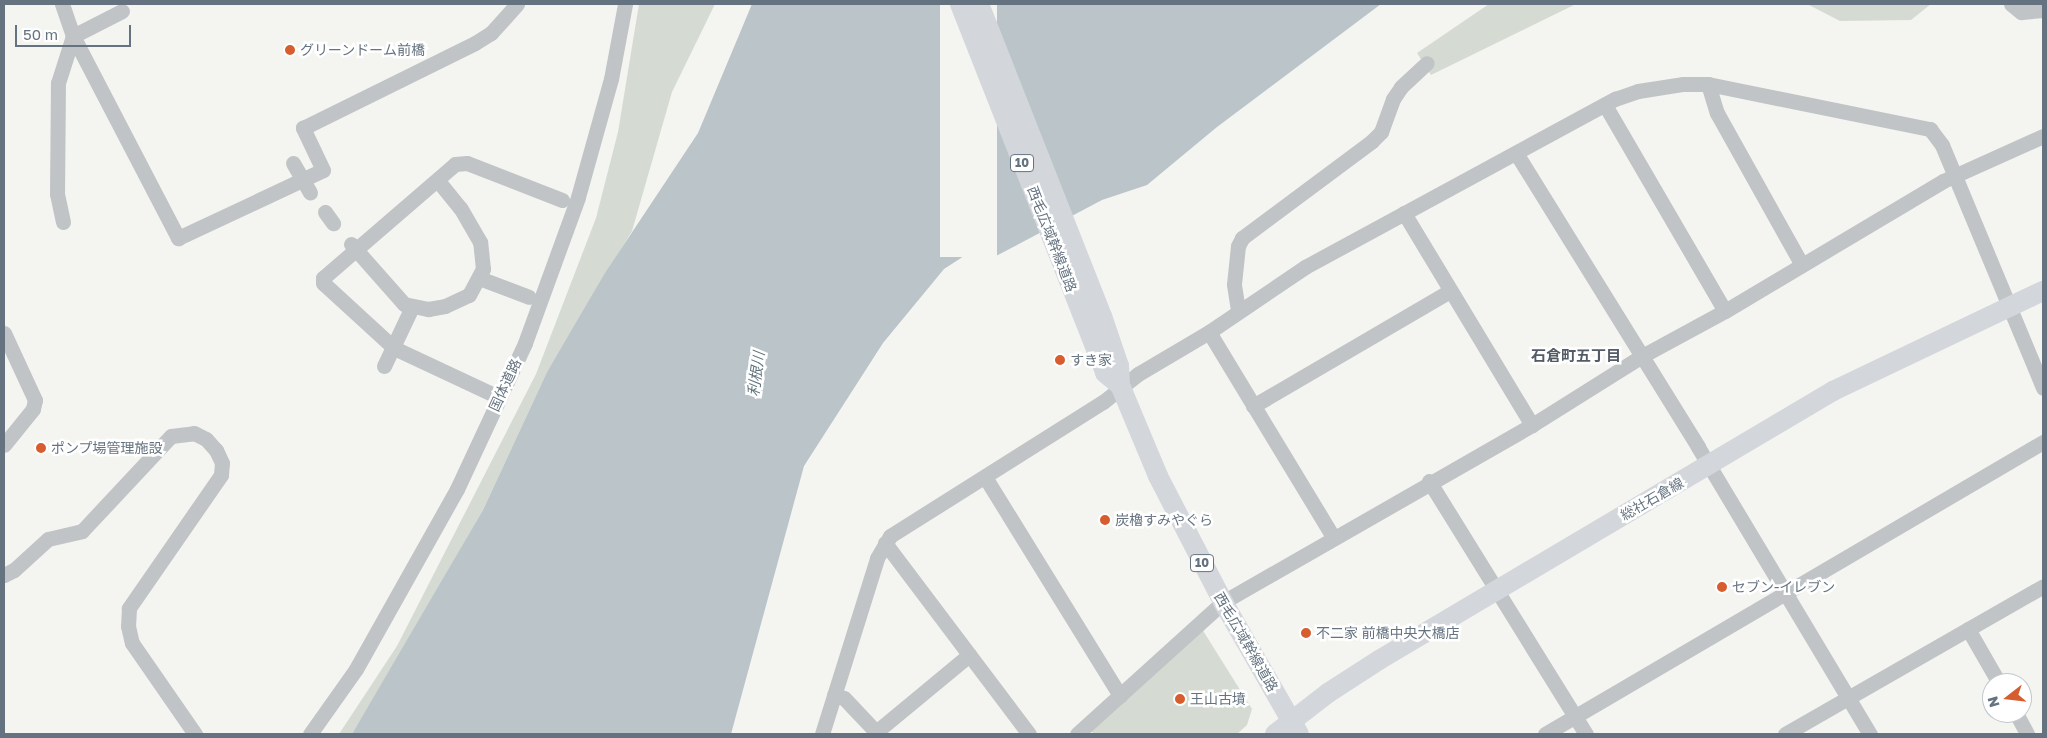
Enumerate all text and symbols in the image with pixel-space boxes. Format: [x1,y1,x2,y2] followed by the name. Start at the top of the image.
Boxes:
[18,15,134,47] scale bar
[23,25,58,43] text: 50 m
[300,42,426,58] place label: グリーンドーム前橋
[284,44,296,56] marker: グリーンドーム前橋
[1010,154,1034,172] road number: 10
[1024,184,1080,294] street label: 西毛広域幹線道路
[1531,347,1621,365] district label: 石倉町五丁目
[744,350,768,398] water label: 利根川
[1070,352,1112,368] place label: すき家
[1054,354,1066,366] marker: すき家
[486,356,524,414] street label: 国体道路
[51,440,163,456] place label: ポンプ場管理施設
[35,442,47,454] marker: ポンプ場管理施設
[1617,474,1687,524] street label: 総社石倉線
[1115,512,1213,528] place label: 炭櫓すみやぐら
[1099,514,1111,526] marker: 炭櫓すみやぐら
[1190,554,1214,572] road number: 10
[1732,579,1835,595] place label: セブン-イレブン
[1716,581,1728,593] marker: セブン-イレブン
[1211,589,1281,695] street label: 西毛広域幹線道路
[1316,625,1459,641] place label: 不二家 前橋中央大橋店
[1300,627,1312,639] marker: 不二家 前橋中央大橋店
[1982,673,2032,723] north arrow
[1190,691,1246,707] place label: 王山古墳
[1174,693,1186,705] marker: 王山古墳
[1983,695,2003,709] text: N

